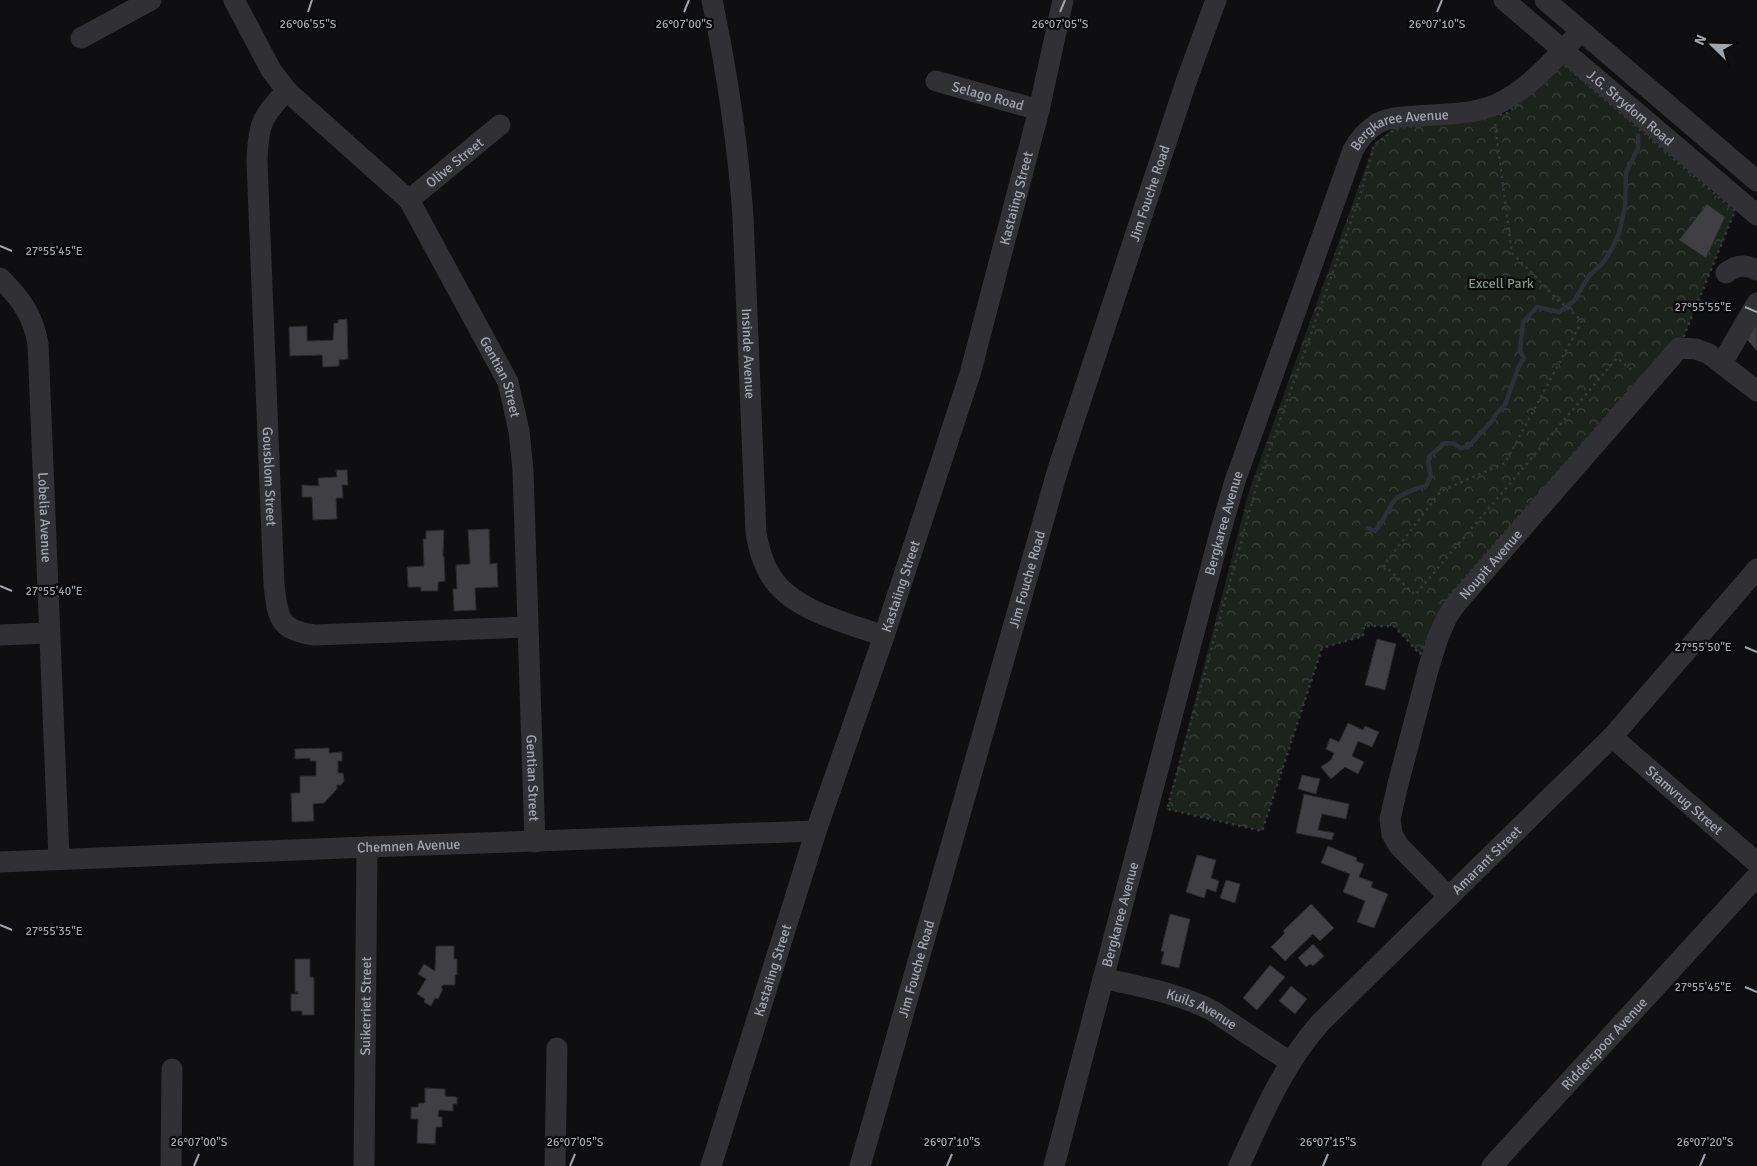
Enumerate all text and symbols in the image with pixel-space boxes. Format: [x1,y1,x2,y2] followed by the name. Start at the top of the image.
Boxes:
[279,17,337,32] text: 26°06'55"S
[655,17,713,32] text: 26°07'00"S
[1031,17,1089,32] text: 26°07'05"S
[1408,17,1466,32] text: 26°07'10"S
[1687,20,1737,70] north arrow
[1691,32,1710,48] text: N
[1584,66,1677,149] street label: J.G. Strydom Road
[950,77,1026,114] street label: Selago Road
[1346,106,1449,153] street label: Bergkaree Avenue
[422,134,487,191] street label: Olive Street
[1125,143,1173,244] street label: Jim Fouche Road
[996,150,1036,247] street label: Kastaiing Street
[25,244,83,259] text: 27°55'45"E
[1468,275,1534,292] park label: Excell Park
[1674,300,1732,315] text: 27°55'55"E
[738,308,759,399] street label: Insinde Avenue
[476,333,524,419] street label: Gentian Street
[259,426,280,527] street label: Gousblom Street
[1201,468,1247,577] street label: Bergkaree Avenue
[35,472,55,563] street label: Lobelia Avenue
[1455,526,1526,603] street label: Noupit Avenue
[1005,529,1049,630] street label: Jim Fouche Road
[877,538,923,634] street label: Kastaiing Street
[25,584,83,599] text: 27°55'40"E
[1674,640,1732,655] text: 27°55'50"E
[523,734,543,822] street label: Gentian Street
[1642,762,1727,838] street label: Stamvrug Street
[1448,822,1525,898] street label: Amarant Street
[357,835,461,856] street label: Chemnen Avenue
[1098,860,1142,969] street label: Bergkaree Avenue
[894,918,938,1019] street label: Jim Fouche Road
[750,922,795,1019] street label: Kastaiing Street
[25,924,83,939] text: 27°55'35"E
[357,956,374,1056] street label: Suikerriet Street
[1674,980,1732,995] text: 27°55'45"E
[1165,985,1240,1033] street label: Kuils Avenue
[1557,994,1651,1093] street label: Ridderspoor Avenue
[170,1135,228,1150] text: 26°07'00"S
[546,1135,604,1150] text: 26°07'05"S
[923,1135,981,1150] text: 26°07'10"S
[1299,1135,1357,1150] text: 26°07'15"S
[1676,1135,1734,1150] text: 26°07'20"S

